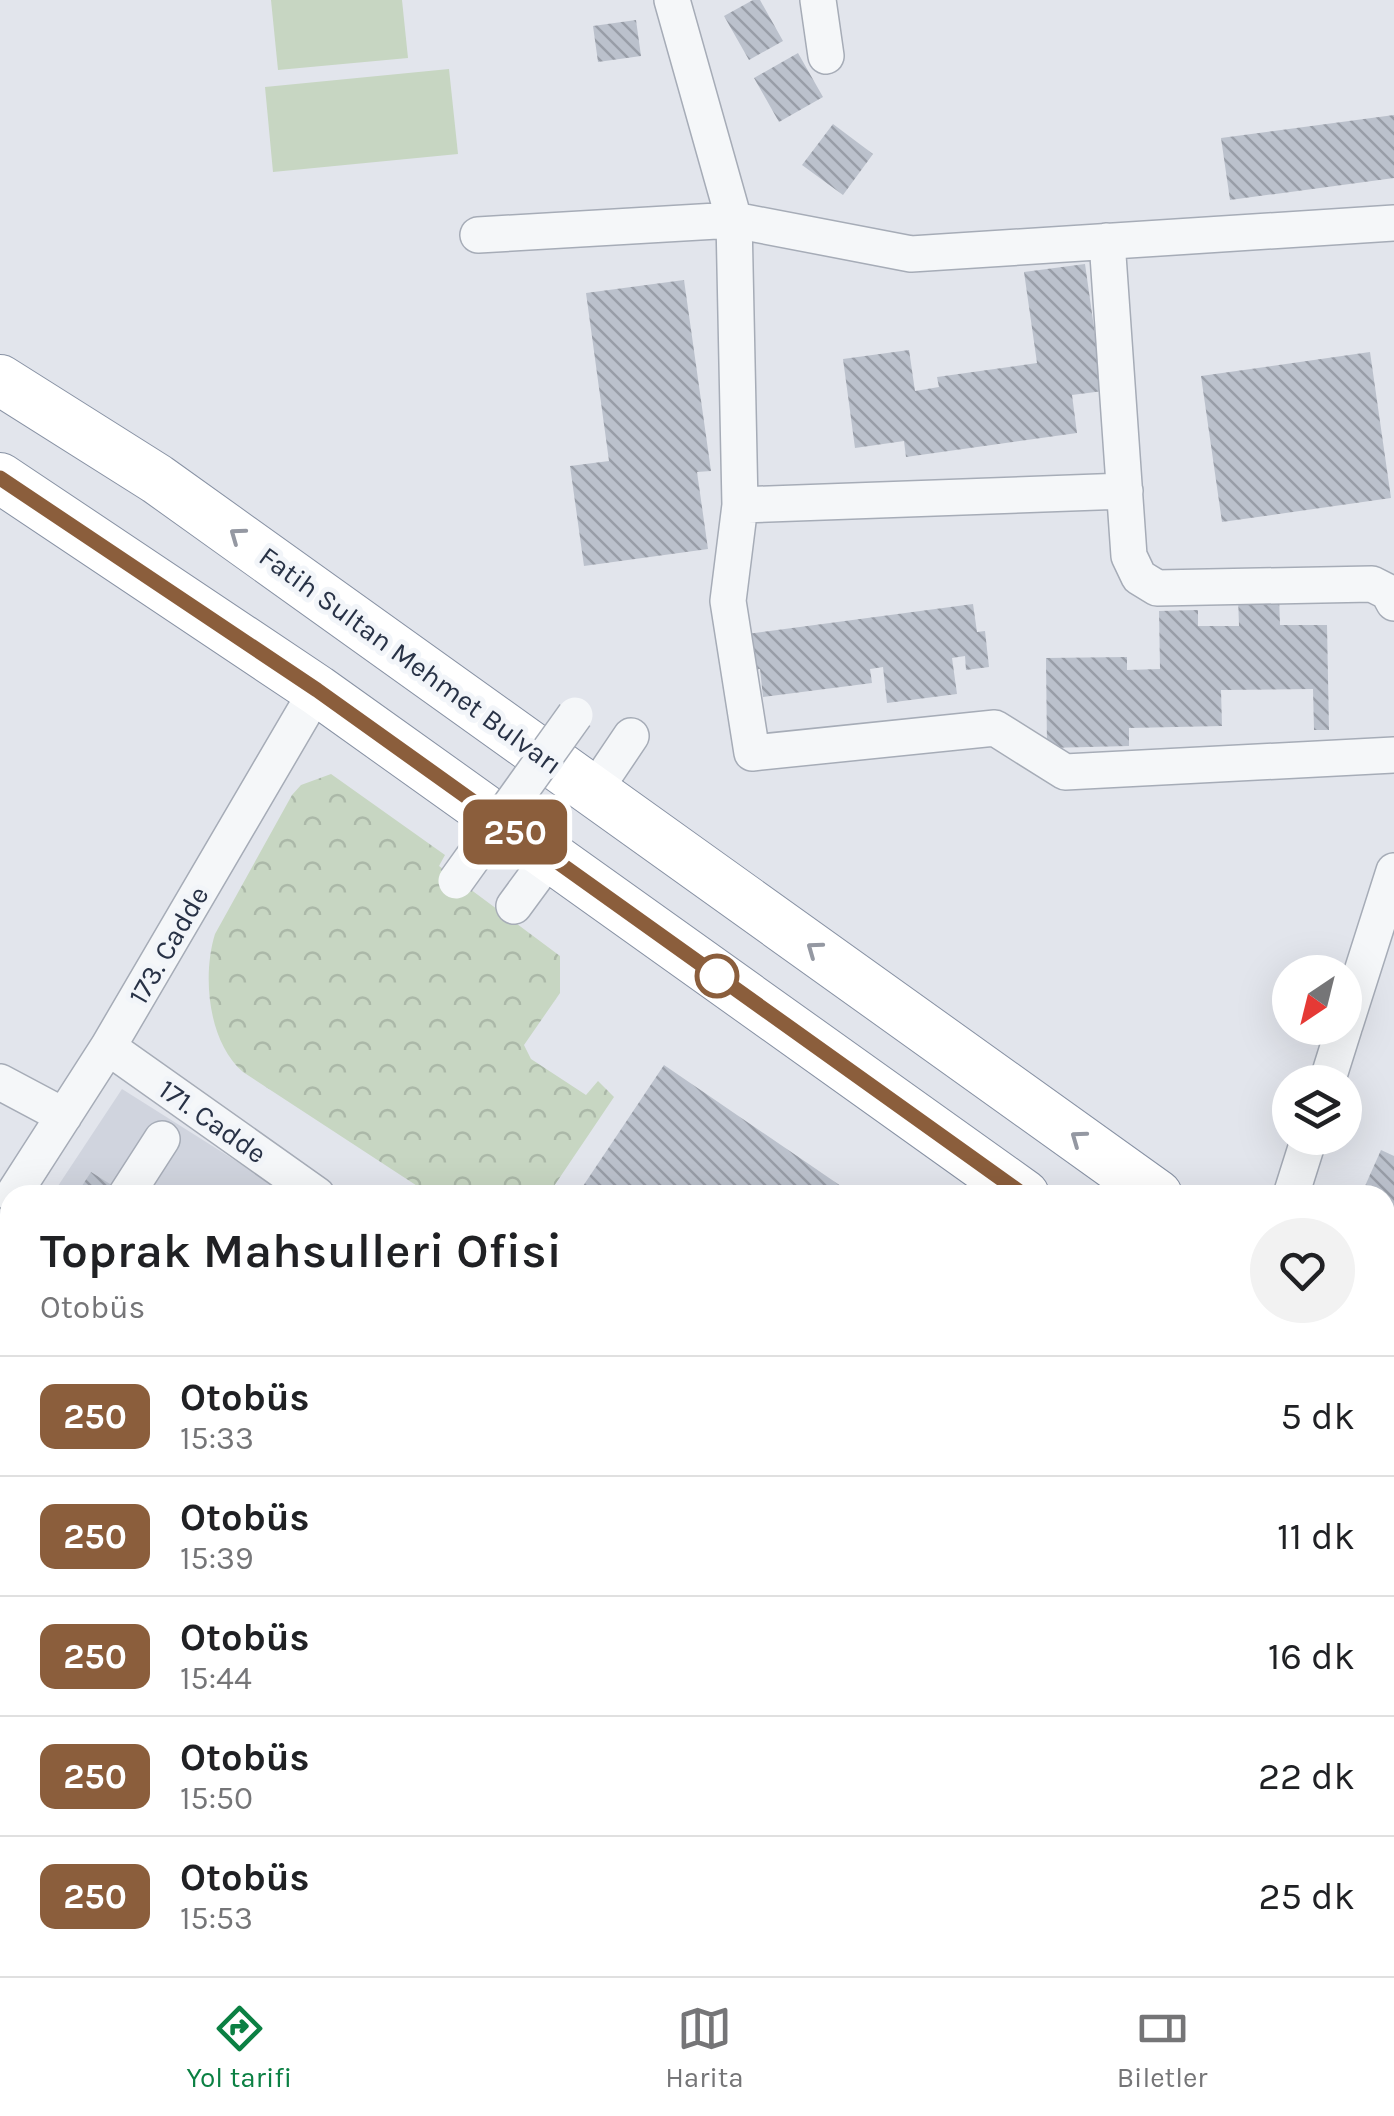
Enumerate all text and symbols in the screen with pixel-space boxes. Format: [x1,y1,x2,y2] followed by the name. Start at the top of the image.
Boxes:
[229,529,248,547] one-way arrow
[253,540,568,781] street label: Fatih Sultan Mehmet Bulvarı
[458,800,572,864] line badge: 250
[483,812,547,853] text: 250
[121,880,215,1010] street label: 173. Cadde
[806,943,825,961] one-way arrow
[696,955,738,997] unlabelled marker
[1272,955,1362,1045] north arrow
[1272,955,1362,1155] map controls
[1272,1065,1362,1155] button: layers
[153,1072,273,1170] street label: 171. Cadde
[1071,1132,1089,1150] one-way arrow
[1250,1218,1355,1323] button: heart
[40,1223,562,1279] text: Toprak Mahsulleri Ofisi
[40,1289,145,1326] text: Otobüs
[180,1375,310,1420] text: Otobüs
[1281,1394,1355,1439] text: 5 dk
[63,1396,127,1437] text: 250
[180,1420,254,1457] text: 15:33
[180,1495,310,1540] text: Otobüs
[1277,1514,1355,1559] text: 11 dk
[63,1516,127,1557] text: 250
[180,1540,253,1577] text: 15:39
[180,1615,310,1660] text: Otobüs
[1268,1634,1355,1679] text: 16 dk
[63,1636,127,1677] text: 250
[180,1660,252,1697] text: 15:44
[180,1735,310,1780] text: Otobüs
[1258,1754,1355,1799] text: 22 dk
[63,1756,127,1797] text: 250
[180,1780,253,1817] text: 15:50
[180,1855,310,1900] text: Otobüs
[1259,1874,1355,1919] text: 25 dk
[63,1876,127,1917] text: 250
[180,1900,253,1937] text: 15:53
[186,2001,292,2094] tab: Yol tarifi
[665,2001,744,2094] tab: Harita
[1117,2001,1207,2094] tab: Biletler

